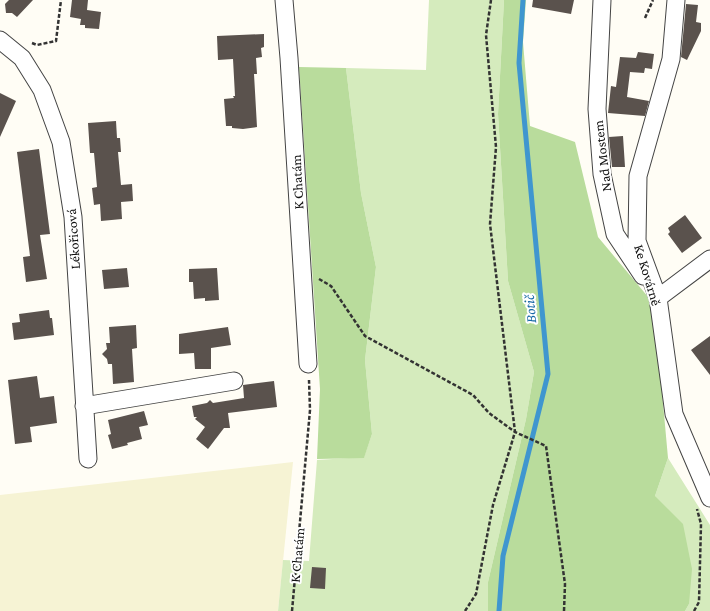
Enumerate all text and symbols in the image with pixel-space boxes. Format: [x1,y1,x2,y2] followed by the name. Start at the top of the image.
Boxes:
[590,119,614,193] street label: Nad Mostem
[288,154,306,210] street label: K Chatám
[63,208,83,270] street label: Lékořicová
[631,243,665,307] street label: Ke Kovárně
[521,292,539,324] water label: Botič
[287,527,307,583] street label: K Chatám

